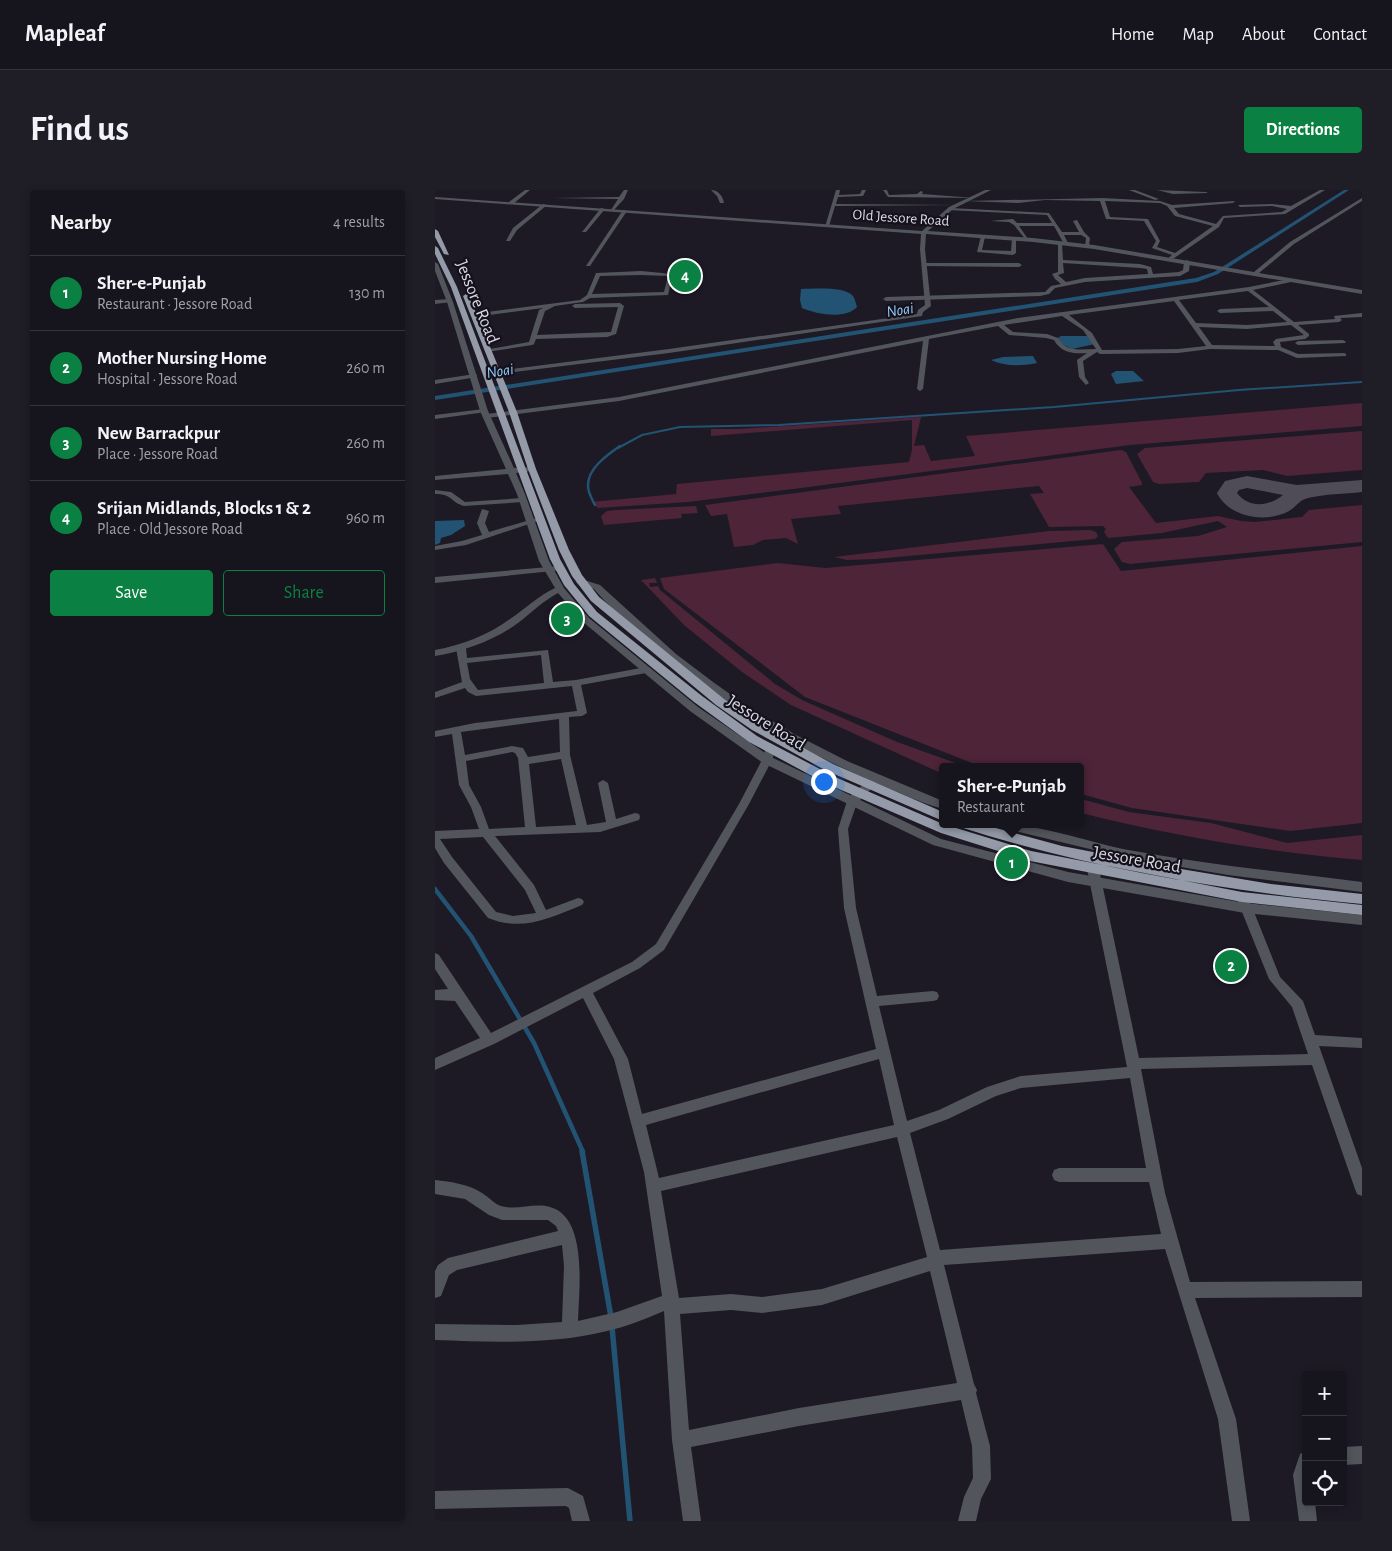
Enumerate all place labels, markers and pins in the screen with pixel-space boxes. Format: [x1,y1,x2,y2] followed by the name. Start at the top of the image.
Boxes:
[669,257,701,295] pin: 4
[551,600,583,638] pin: 3
[996,844,1028,882] pin: 1
[1215,947,1247,985] pin: 2

